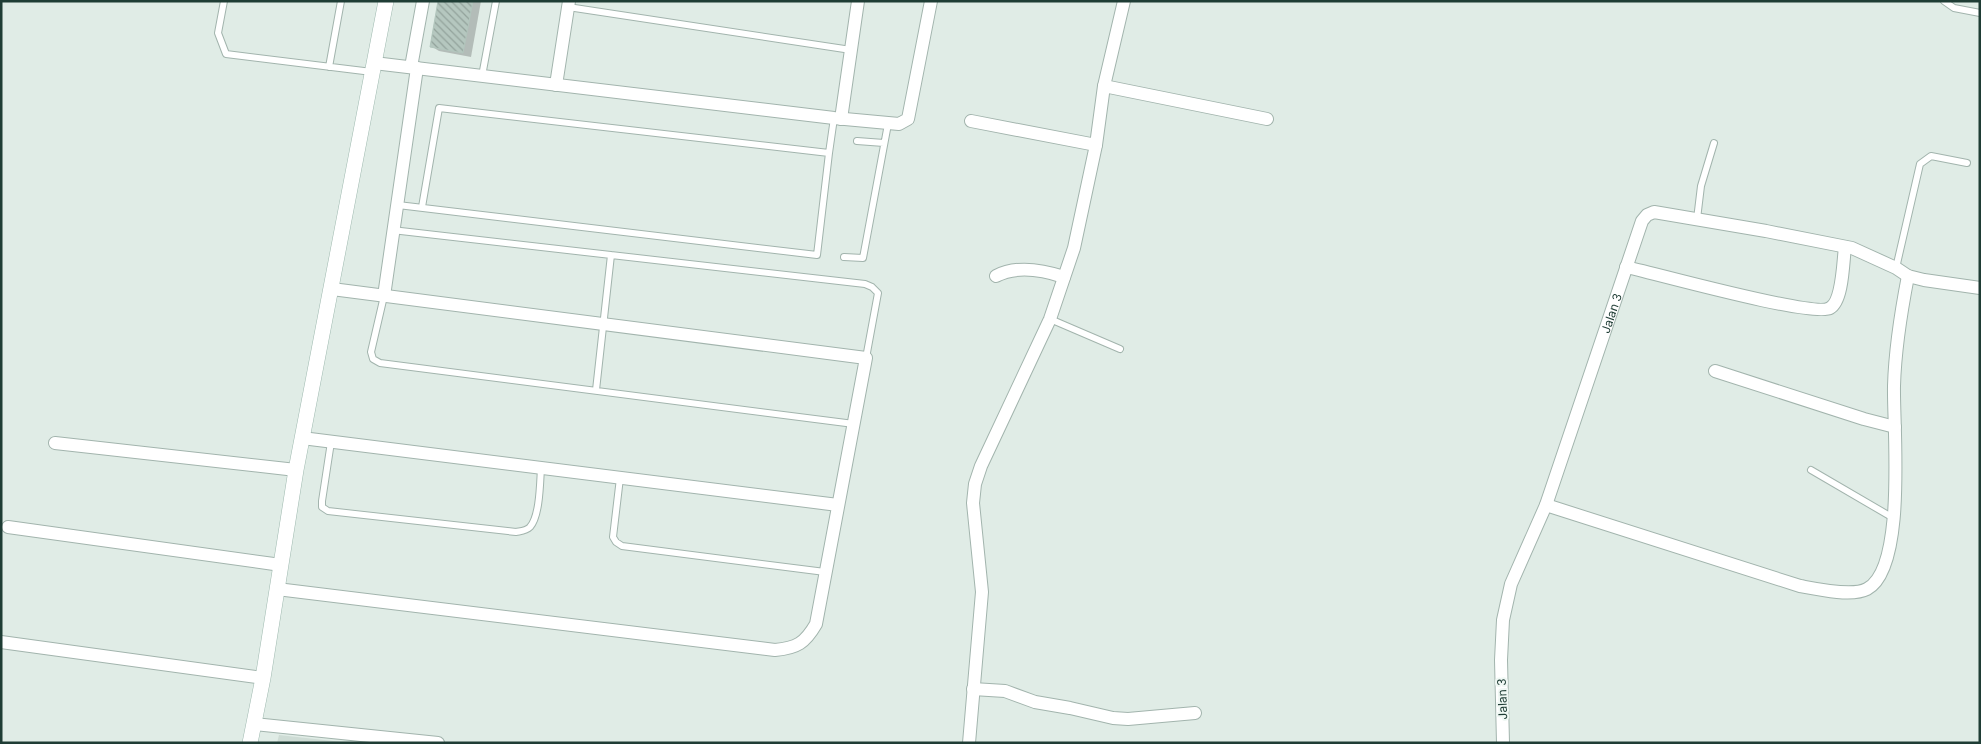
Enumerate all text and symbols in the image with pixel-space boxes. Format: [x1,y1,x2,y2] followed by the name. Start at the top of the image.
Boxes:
[1597,291,1625,335] street label: Jalan 3
[1494,678,1510,720] street label: Jalan 3

